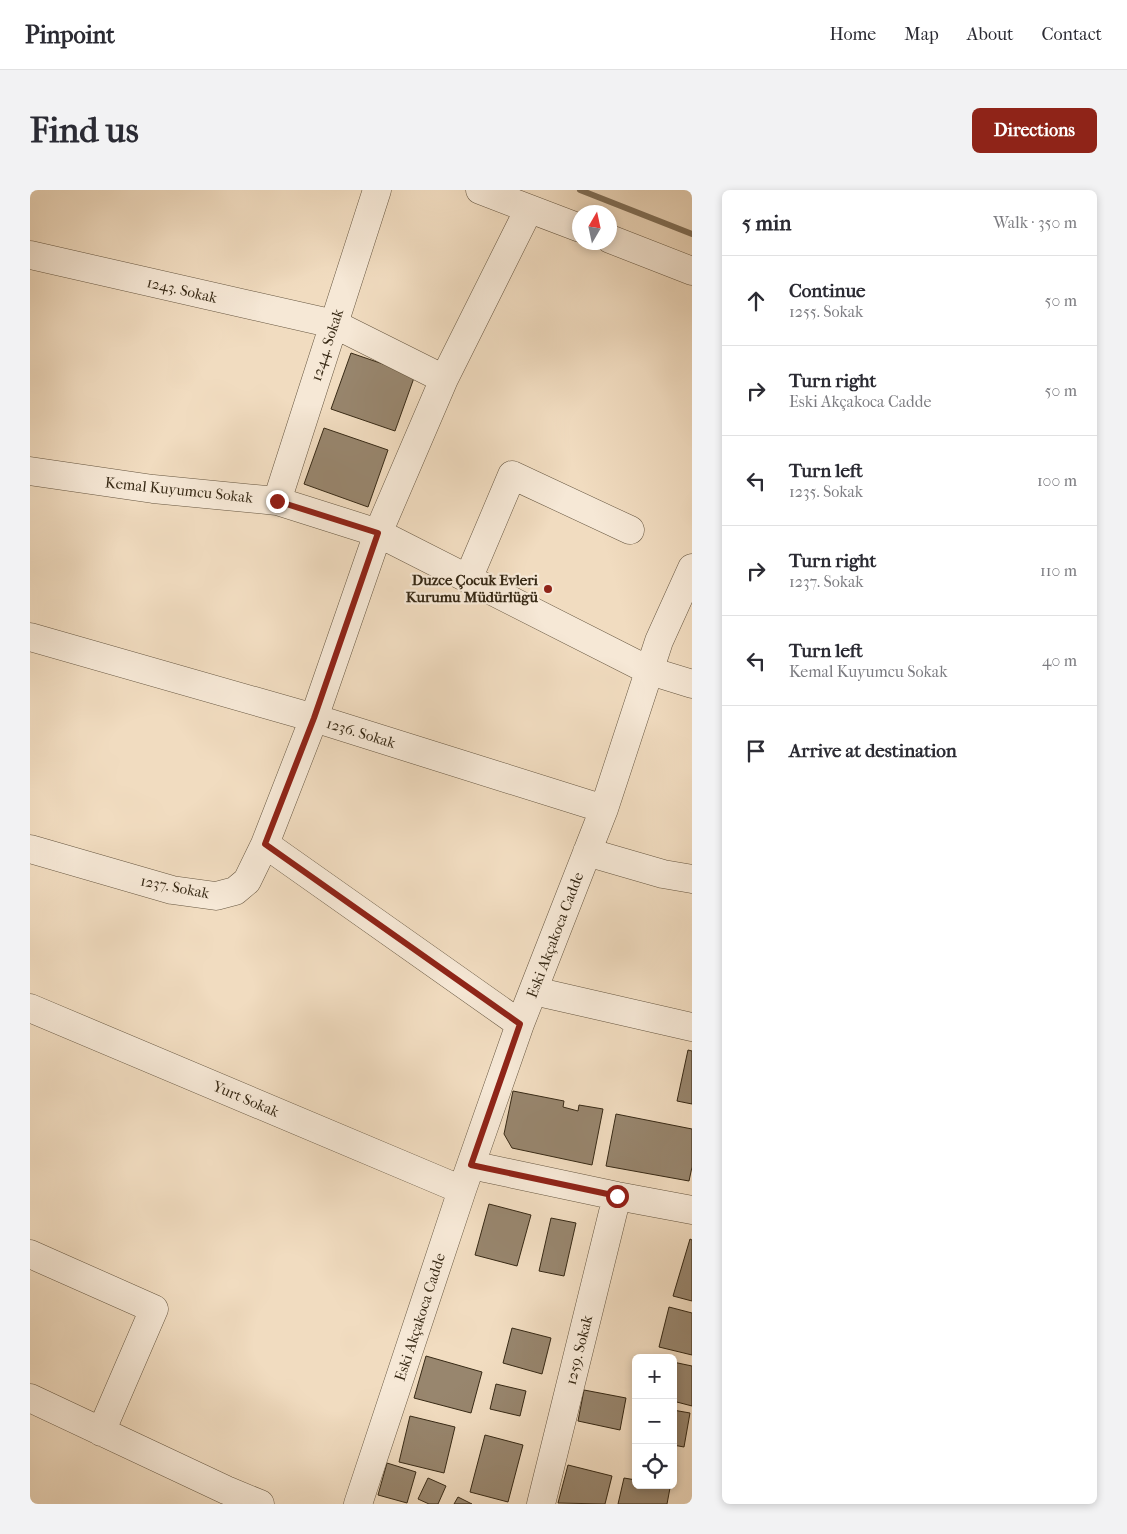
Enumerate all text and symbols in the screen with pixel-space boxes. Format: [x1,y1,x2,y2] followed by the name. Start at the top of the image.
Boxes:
[25,21,115,49] text: Pinpoint
[829,24,876,45] text: Home
[904,24,939,45] text: Map
[967,24,1013,45] text: About
[1041,24,1102,45] text: Contact
[972,108,1097,153] button: Directions
[30,110,139,151] text: Find us
[572,205,617,250] north arrow
[742,211,791,235] text: 5 min
[993,213,1077,232] text: Walk · 350 m
[145,273,219,307] street label: 1243. Sokak
[789,280,865,302] text: Continue
[742,287,770,315] icon: ahead
[1045,291,1077,310] text: 50 m
[789,302,863,321] text: 1255. Sokak
[307,306,347,383] street label: 1244. Sokak
[789,370,876,392] text: Turn right
[742,377,770,405] icon: right
[1045,381,1077,400] text: 50 m
[789,392,931,411] text: Eski Akçakoca Cadde
[789,460,863,482] text: Turn left
[742,467,770,495] icon: left
[1037,471,1077,490] text: 100 m
[104,473,254,507] street label: Kemal Kuyumcu Sokak
[789,482,863,501] text: 1235. Sokak
[266,490,289,513] route end
[789,550,876,572] text: Turn right
[742,557,770,585] icon: right
[1040,561,1077,580] text: 110 m
[406,571,539,606] place label: Duzce Çocuk Evleri Kurumu Müdürlügü
[789,572,864,591] text: 1237. Sokak
[542,583,554,595] marker: Duzce Çocuk Evleri Kurumu Müdürlügü
[789,640,863,662] text: Turn left
[742,647,770,675] icon: left
[1042,651,1077,670] text: 40 m
[789,662,947,681] text: Kemal Kuyumcu Sokak
[324,714,398,752] street label: 1236. Sokak
[742,737,770,765] icon: arrive
[789,740,957,762] text: Arrive at destination
[523,869,588,1001] street label: Eski Akçakoca Cadde
[139,871,211,903] street label: 1237. Sokak
[209,1077,282,1121] street label: Yurt Sokak
[606,1185,629,1208] route start
[391,1250,449,1383] street label: Eski Akçakoca Cadde
[562,1313,596,1387] street label: 1259. Sokak
[632,1354,677,1489] map controls
[632,1354,677,1399] button: +
[632,1399,677,1444] button: −
[632,1444,677,1489] button: locate

